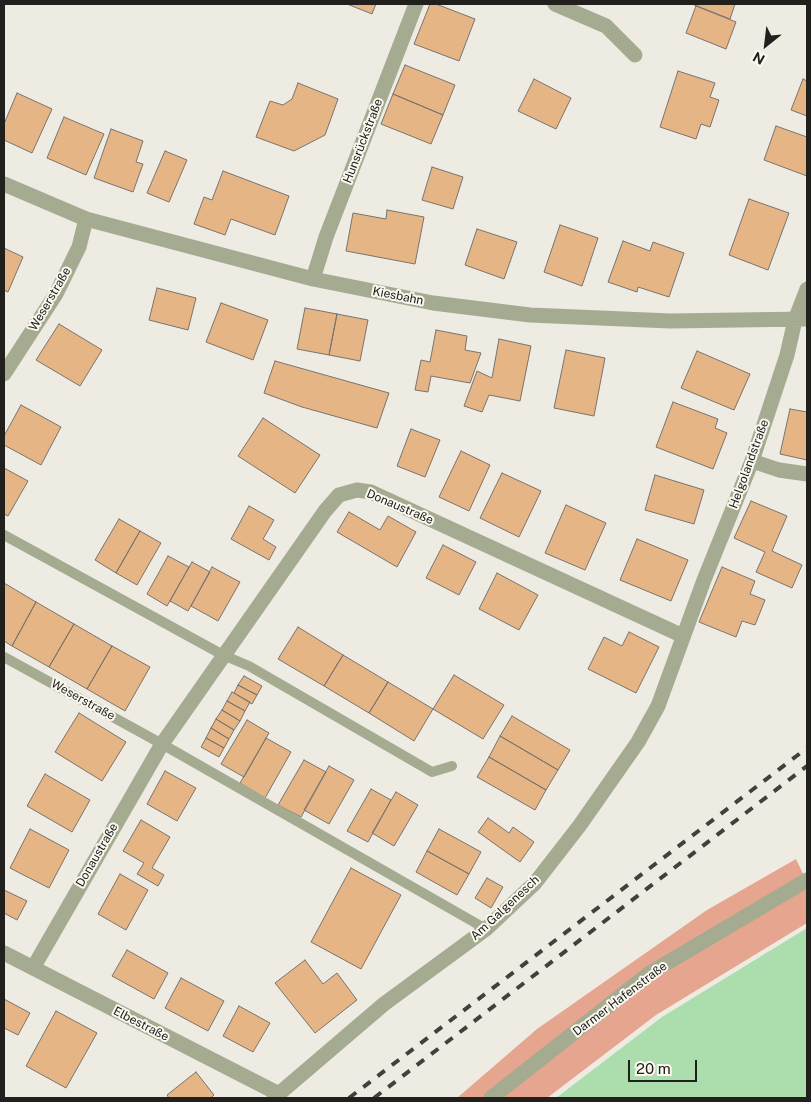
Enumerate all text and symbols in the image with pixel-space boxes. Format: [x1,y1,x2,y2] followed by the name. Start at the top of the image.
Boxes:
[741,20,791,70] north arrow
[750,48,767,68] text: N
[340,97,386,185] street label: Hunsrückstraße
[26,265,74,333] street label: Weserstraße
[371,284,425,308] street label: Kiesbahn
[726,418,772,510] street label: Helgolandstraße
[364,486,436,528] street label: Donaustraße
[49,677,117,723] street label: Weserstraße
[73,821,121,889] street label: Donaustraße
[468,873,542,943] street label: Am Galgenesch
[570,959,670,1039] street label: Darmer Hafenstraße
[111,1004,171,1044] street label: Elbestraße
[631,1050,700,1082] scale bar
[636,1060,671,1077] text: 20 m

